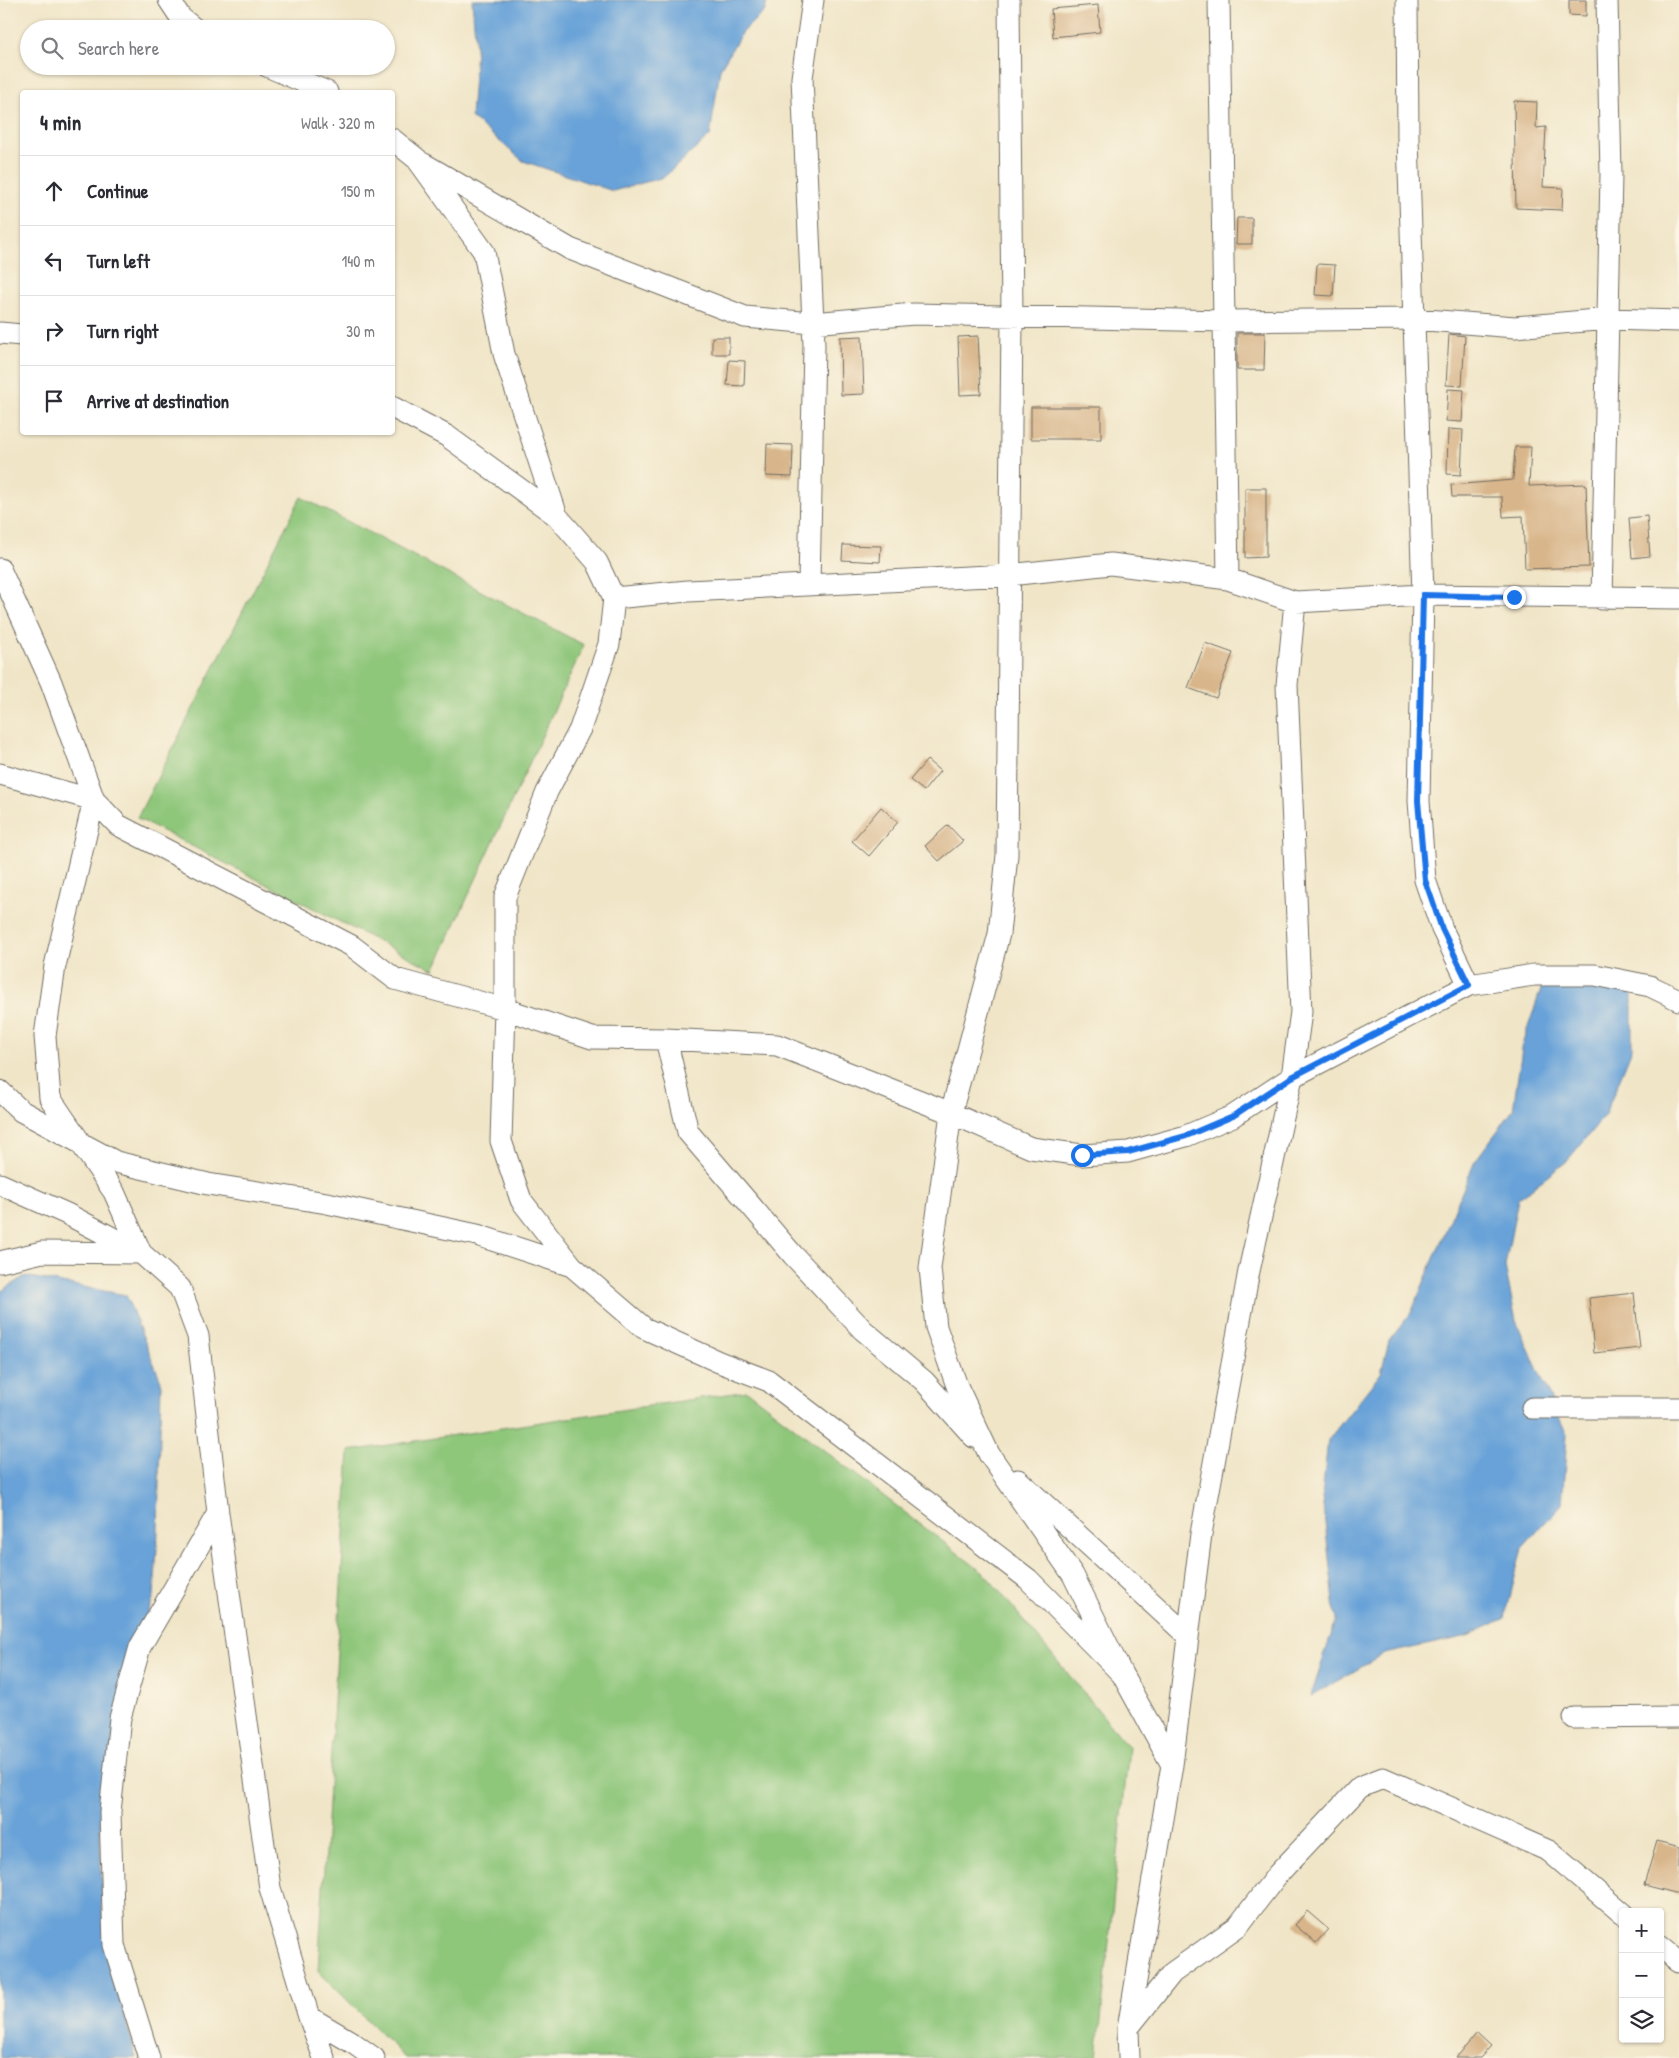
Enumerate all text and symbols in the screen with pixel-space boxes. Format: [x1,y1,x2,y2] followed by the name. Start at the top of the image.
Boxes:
[20,20,395,75] search box
[38,34,66,62] icon: search
[78,35,159,61] text: Search here
[40,108,81,137] text: 4 min
[301,112,375,134] text: Walk · 320 m
[40,177,68,205] icon: ahead
[87,178,148,204] text: Continue
[341,180,375,202] text: 150 m
[40,247,68,275] icon: left
[87,248,150,274] text: Turn left
[341,250,375,272] text: 140 m
[40,317,68,345] icon: right
[87,318,158,344] text: Turn right
[346,320,375,342] text: 30 m
[40,387,68,415] icon: arrive
[87,388,229,414] text: Arrive at destination
[1503,586,1526,609] route end
[1071,1144,1094,1167] route start
[1619,1908,1664,2043] map controls
[1619,1908,1664,1953] button: +
[1619,1953,1664,1998] button: −
[1619,1998,1664,2043] button: layers

